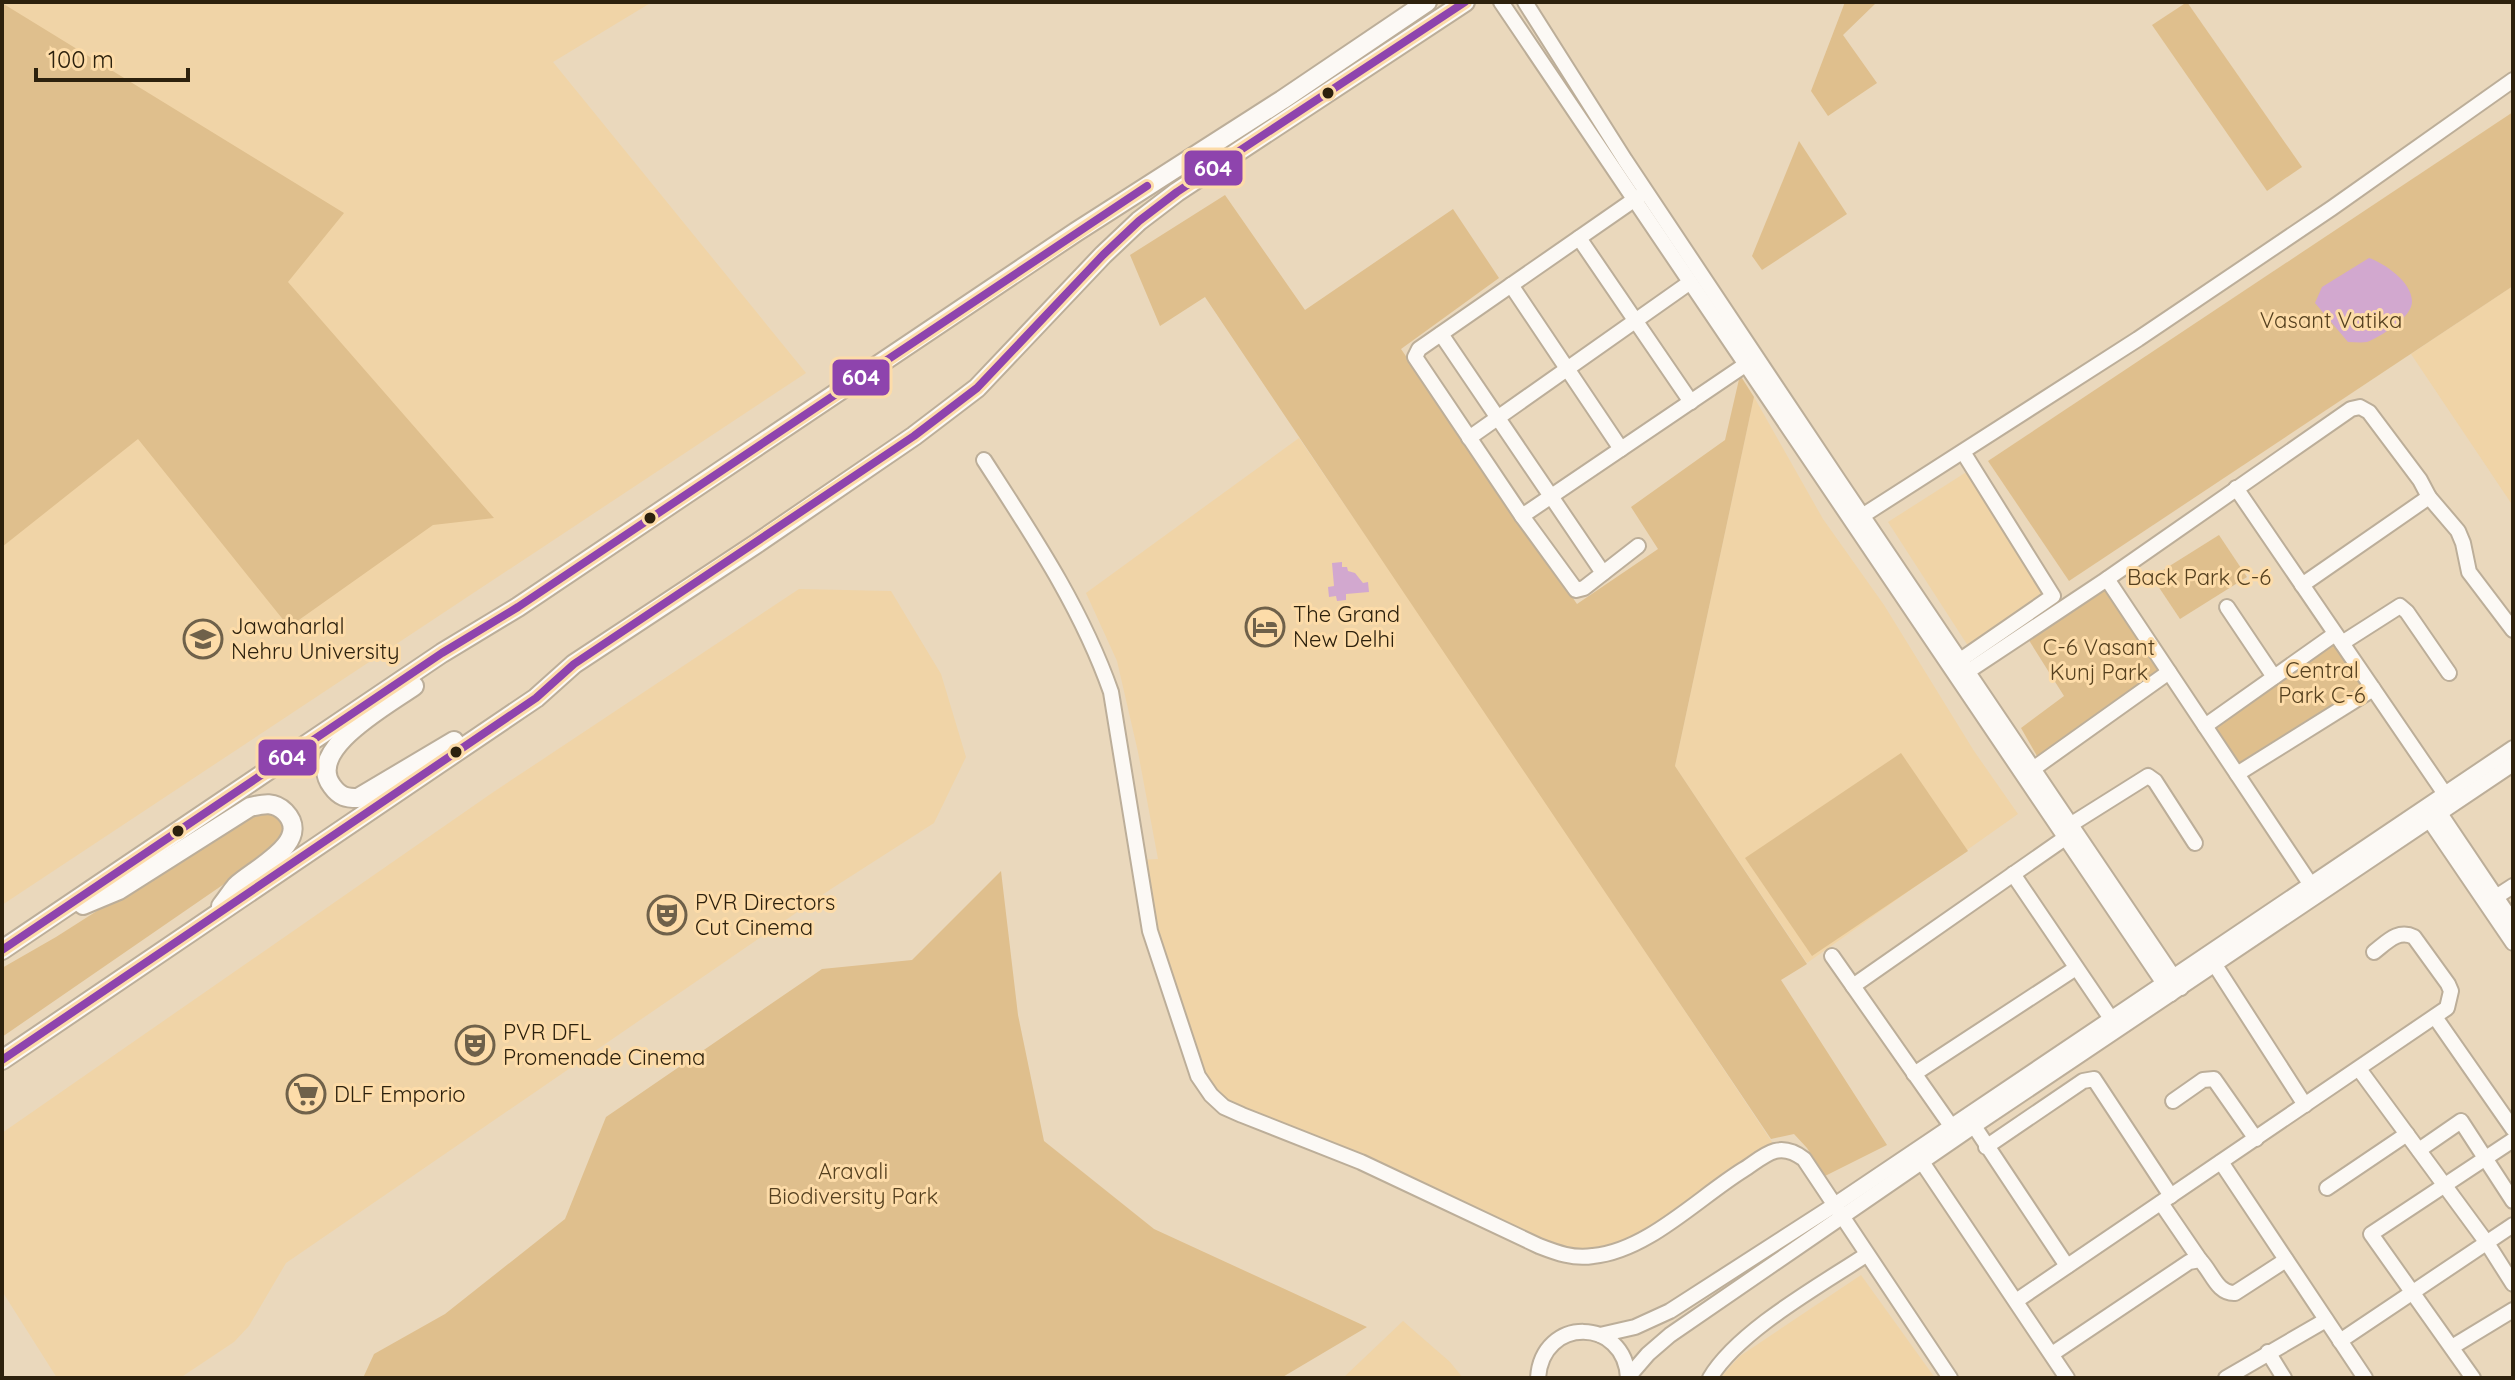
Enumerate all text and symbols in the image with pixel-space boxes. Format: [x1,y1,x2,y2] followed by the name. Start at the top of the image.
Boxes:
[36,32,188,82] scale bar
[48,44,114,74] text: 100 m
[1320,85,1336,101] unlabelled marker
[1183,149,1244,187] line badge: 604
[1194,154,1232,182] text: 604
[2260,306,2402,334] park label: Vasant Vatika
[831,358,891,397] line badge: 604
[842,363,880,391] text: 604
[642,510,658,526] unlabelled marker
[2127,563,2271,591] park label: Back Park C-6
[1293,600,1400,653] place label: The Grand New Delhi
[1244,606,1286,648] hotel icon: The Grand New Delhi
[231,612,399,665] place label: Jawaharlal Nehru University
[182,618,224,660] school or university icon: Jawaharlal Nehru University
[2043,633,2155,686] park label: C-6 Vasant Kunj Park
[2278,656,2366,709] park label: Central Park C-6
[257,738,318,777] line badge: 604
[268,743,306,771] text: 604
[448,744,464,760] unlabelled marker
[170,823,186,839] unlabelled marker
[695,888,835,941] place label: PVR Directors Cut Cinema
[646,894,688,936] theatre icon: PVR Directors Cut Cinema
[503,1018,705,1071] place label: PVR DFL Promenade Cinema
[454,1024,496,1066] theatre icon: PVR DFL Promenade Cinema
[285,1073,327,1115] supermarket icon: DLF Emporio
[334,1080,466,1108] place label: DLF Emporio
[768,1157,938,1210] park label: Aravali Biodiversity Park

